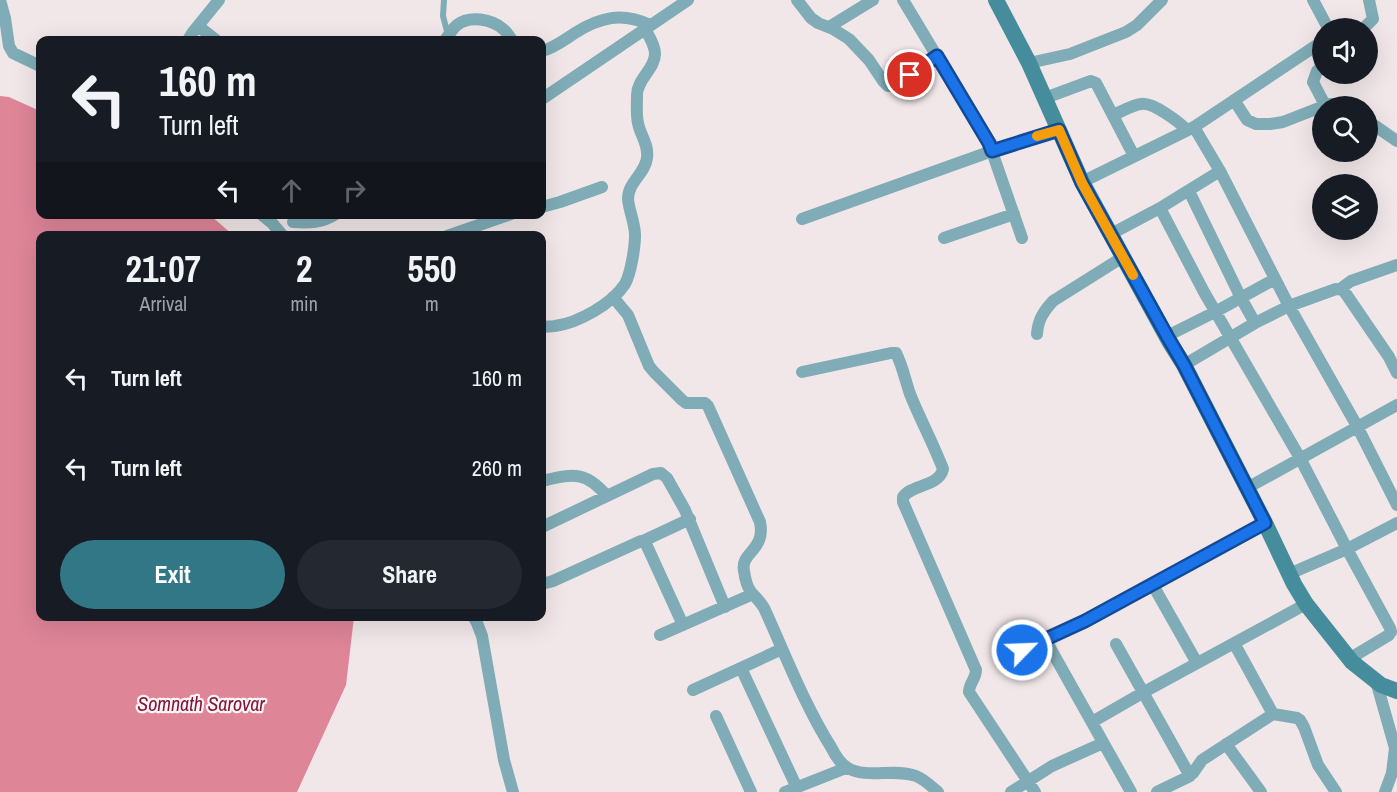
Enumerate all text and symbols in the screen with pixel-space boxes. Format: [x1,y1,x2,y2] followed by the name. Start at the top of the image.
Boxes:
[1312,18,1378,240] map controls
[1312,18,1378,84] button: sound
[884,49,935,100] pin
[159,53,257,109] text: 160 m
[893,58,926,91] icon: arrive
[60,60,138,138] icon: left
[1312,96,1378,162] button: search
[159,107,238,143] text: Turn left
[212,174,245,207] icon: left
[275,174,308,207] icon: ahead
[338,174,371,207] icon: right
[1312,174,1378,240] button: layers
[125,245,201,293] text: 21:07
[296,245,312,293] text: 2
[407,245,457,293] text: 550
[140,290,187,317] text: Arrival
[290,290,318,317] text: min
[425,290,439,317] text: m
[60,362,93,395] icon: left
[111,363,182,393] text: Turn left
[472,363,522,393] text: 160 m
[60,452,93,485] icon: left
[111,453,182,483] text: Turn left
[472,453,522,483] text: 260 m
[60,540,285,609] button: Exit
[297,540,522,609] button: Share
[990,618,1054,682] position arrow
[137,690,265,717] water label: Somnath Sarovar

